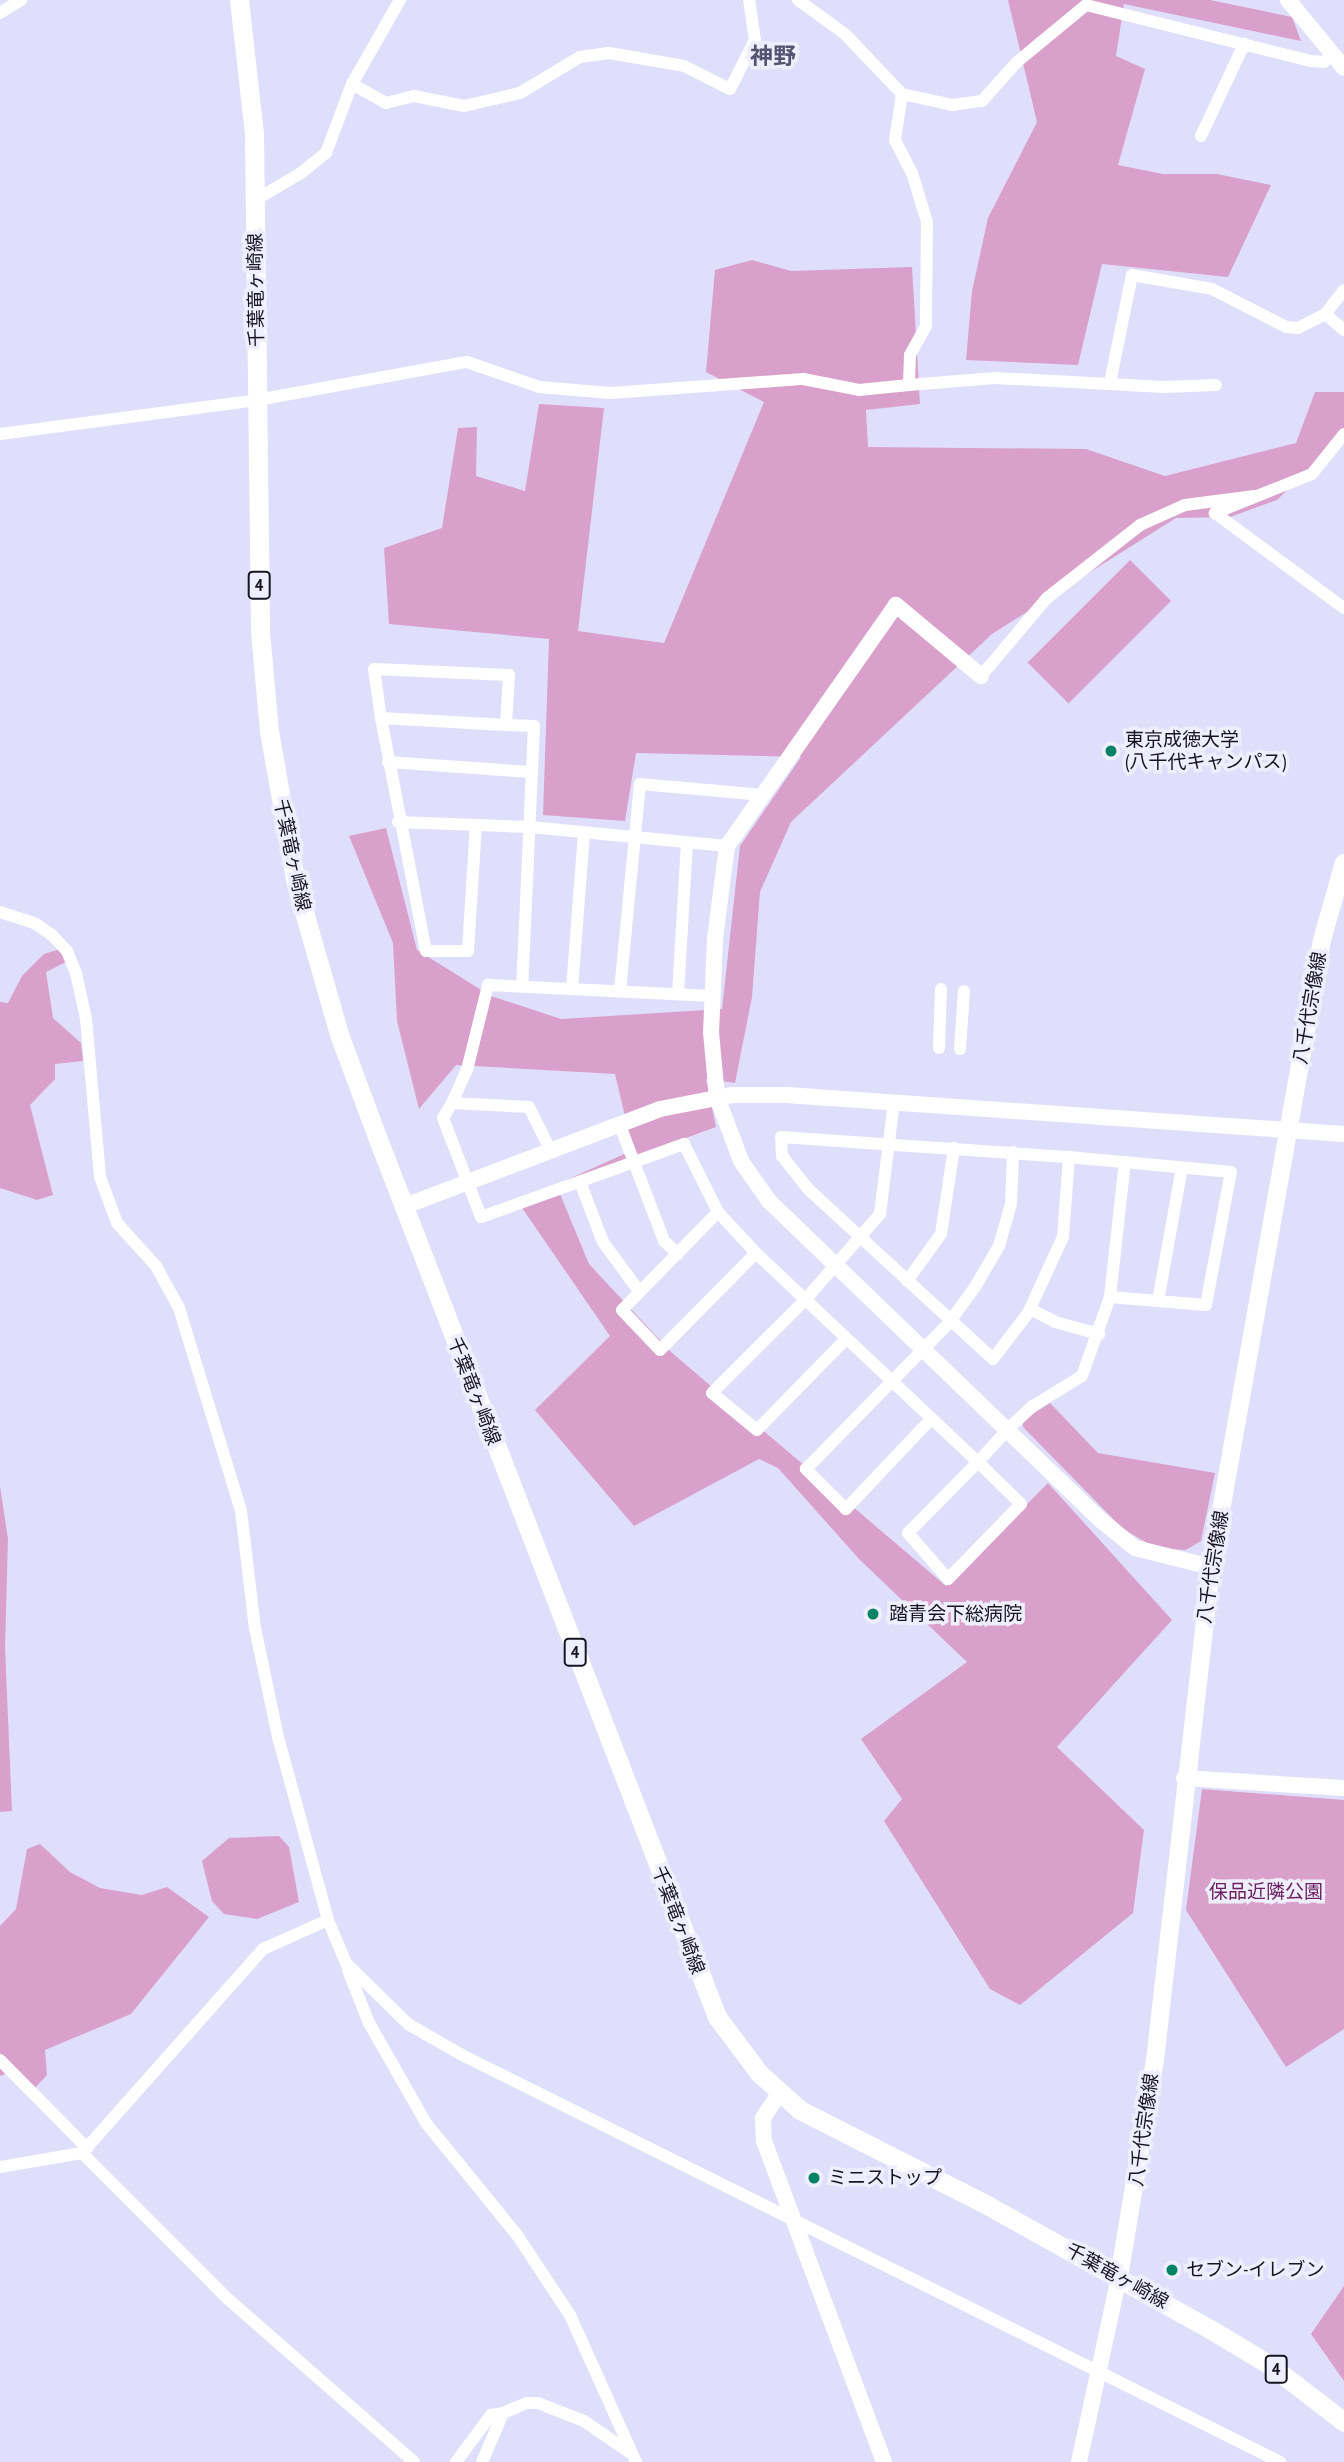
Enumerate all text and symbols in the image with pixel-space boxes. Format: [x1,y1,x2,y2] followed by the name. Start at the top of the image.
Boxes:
[750,42,796,70] district label: 神野
[244,233,268,347] street label: 千葉竜ヶ崎線
[247,570,271,600] road number: 4
[1125,729,1286,773] place label: 東京成徳大学 (八千代キャンパス)
[1103,743,1119,759] marker: 東京成徳大学 (八千代キャンパス)
[269,797,315,913] street label: 千葉竜ヶ崎線
[1289,950,1331,1066] street label: 八千代宗像線
[443,1334,505,1448] street label: 千葉竜ヶ崎線
[1193,1509,1233,1625] street label: 八千代宗像線
[889,1603,1022,1625] place label: 踏青会下総病院
[863,1604,883,1624] marker: 踏青会下総病院
[563,1638,587,1666] road number: 4
[647,1863,709,1977] street label: 千葉竜ヶ崎線
[1209,1881,1323,1903] park label: 保品近隣公園
[1125,2072,1163,2188] street label: 八千代宗像線
[828,2167,942,2189] place label: ミニストップ
[806,2170,822,2186] marker: ミニストップ
[1062,2238,1172,2314] street label: 千葉竜ヶ崎線
[1186,2259,1325,2281] place label: セブン-イレブン
[1164,2262,1180,2278] marker: セブン-イレブン
[1264,2354,1288,2384] road number: 4

